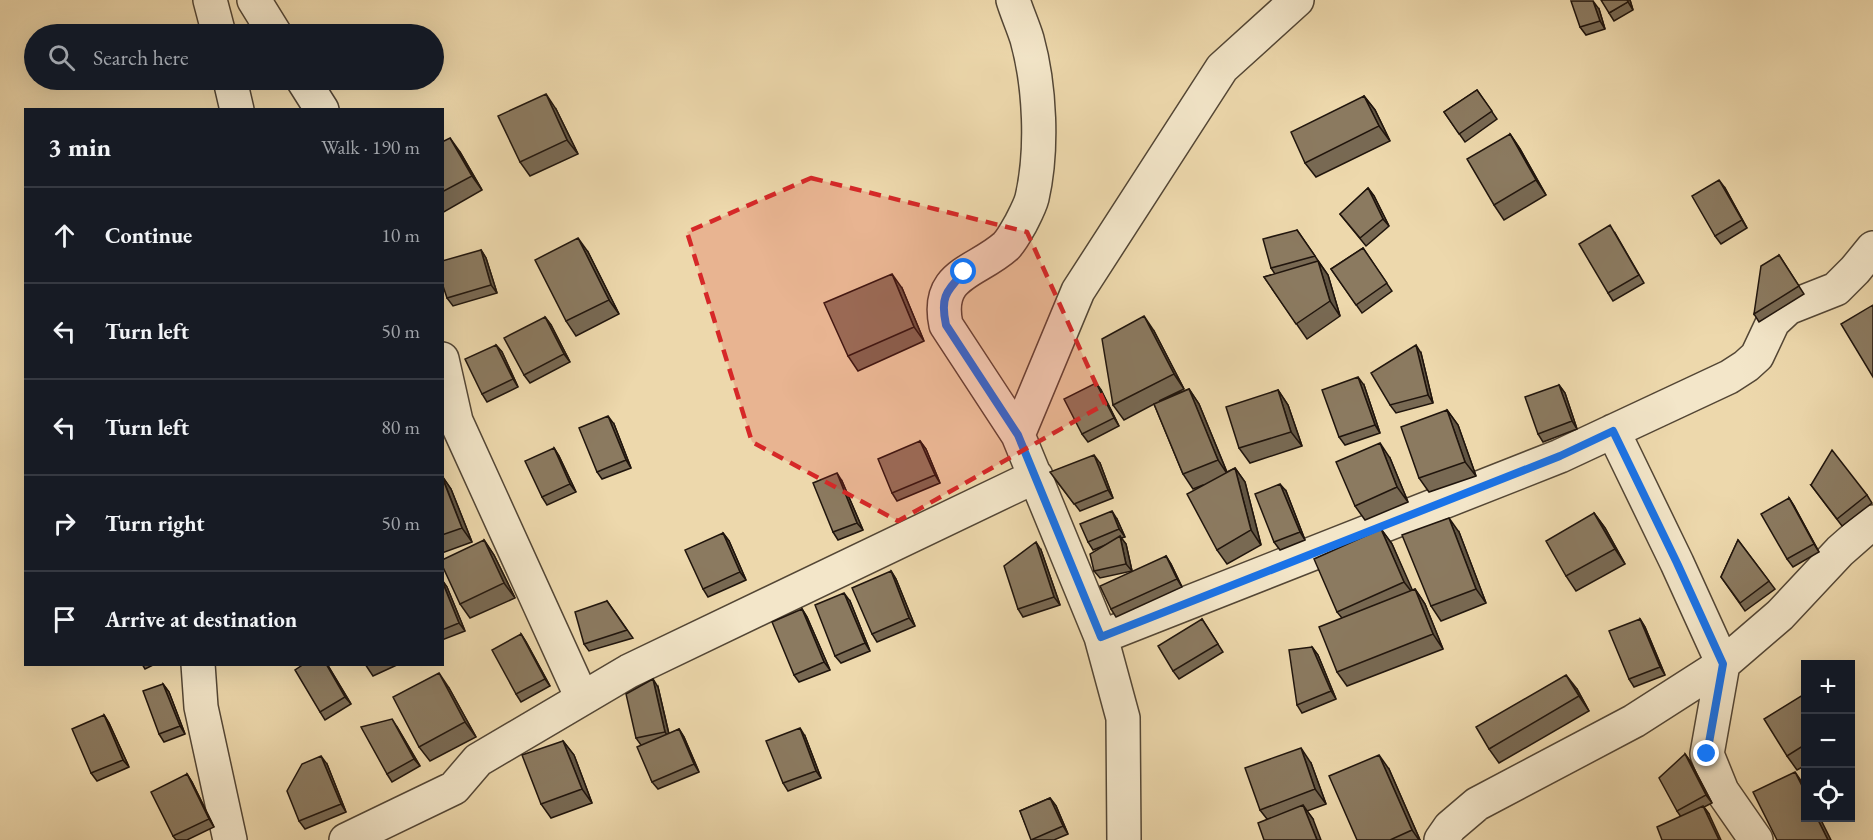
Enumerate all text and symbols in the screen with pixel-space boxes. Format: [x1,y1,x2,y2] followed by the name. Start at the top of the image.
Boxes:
[24,24,444,90] search box
[45,41,78,74] icon: search
[93,43,188,72] text: Search here
[48,130,111,164] text: 3 min
[321,134,420,160] text: Walk · 190 m
[48,219,81,252] icon: ahead
[105,221,192,250] text: Continue
[381,222,420,248] text: 10 m
[950,258,976,284] route start
[48,315,81,348] icon: left
[105,317,189,346] text: Turn left
[381,318,420,344] text: 50 m
[48,411,81,444] icon: left
[105,413,189,442] text: Turn left
[381,414,420,440] text: 80 m
[48,507,81,540] icon: right
[105,509,204,538] text: Turn right
[381,510,420,536] text: 50 m
[48,603,81,636] icon: arrive
[105,605,297,634] text: Arrive at destination
[1801,660,1855,822] map controls
[1801,660,1855,714] button: +
[1801,714,1855,768] button: −
[1693,740,1719,766] route end
[1801,768,1855,822] button: locate

